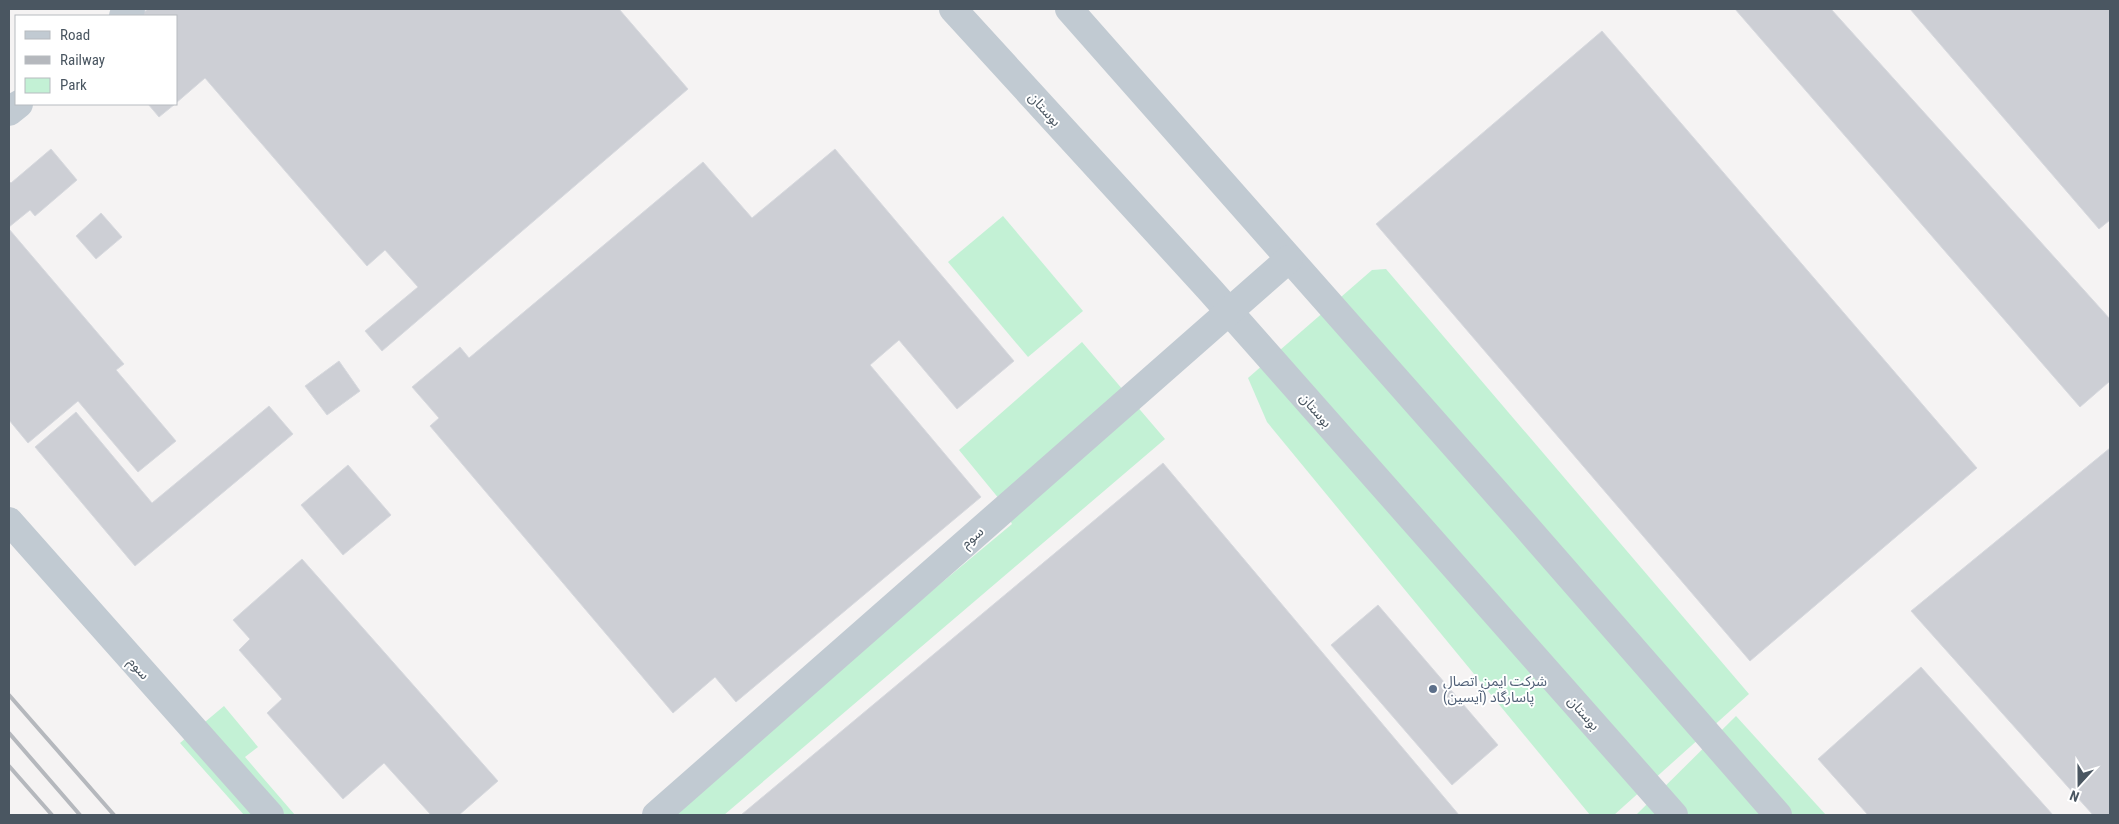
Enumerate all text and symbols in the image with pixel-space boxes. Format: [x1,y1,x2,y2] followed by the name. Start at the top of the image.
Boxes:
[15,15,178,105] legend
[60,26,90,44] text: Road
[60,51,105,69] text: Railway
[60,76,87,94] text: Park
[1025,89,1065,130] street label: بوستان
[1296,390,1335,431] street label: بوستان
[958,523,988,553] street label: سوم
[123,654,153,684] street label: سوم
[1443,673,1547,707] place label: شرکت ایمن اتصال پاسارگاد (آیسین)
[1427,683,1439,695] marker: شرکت ایمن اتصال پاسارگاد (آیسین)
[1564,693,1603,734] street label: بوستان
[2054,759,2104,809] north arrow
[2067,787,2081,805] text: N

